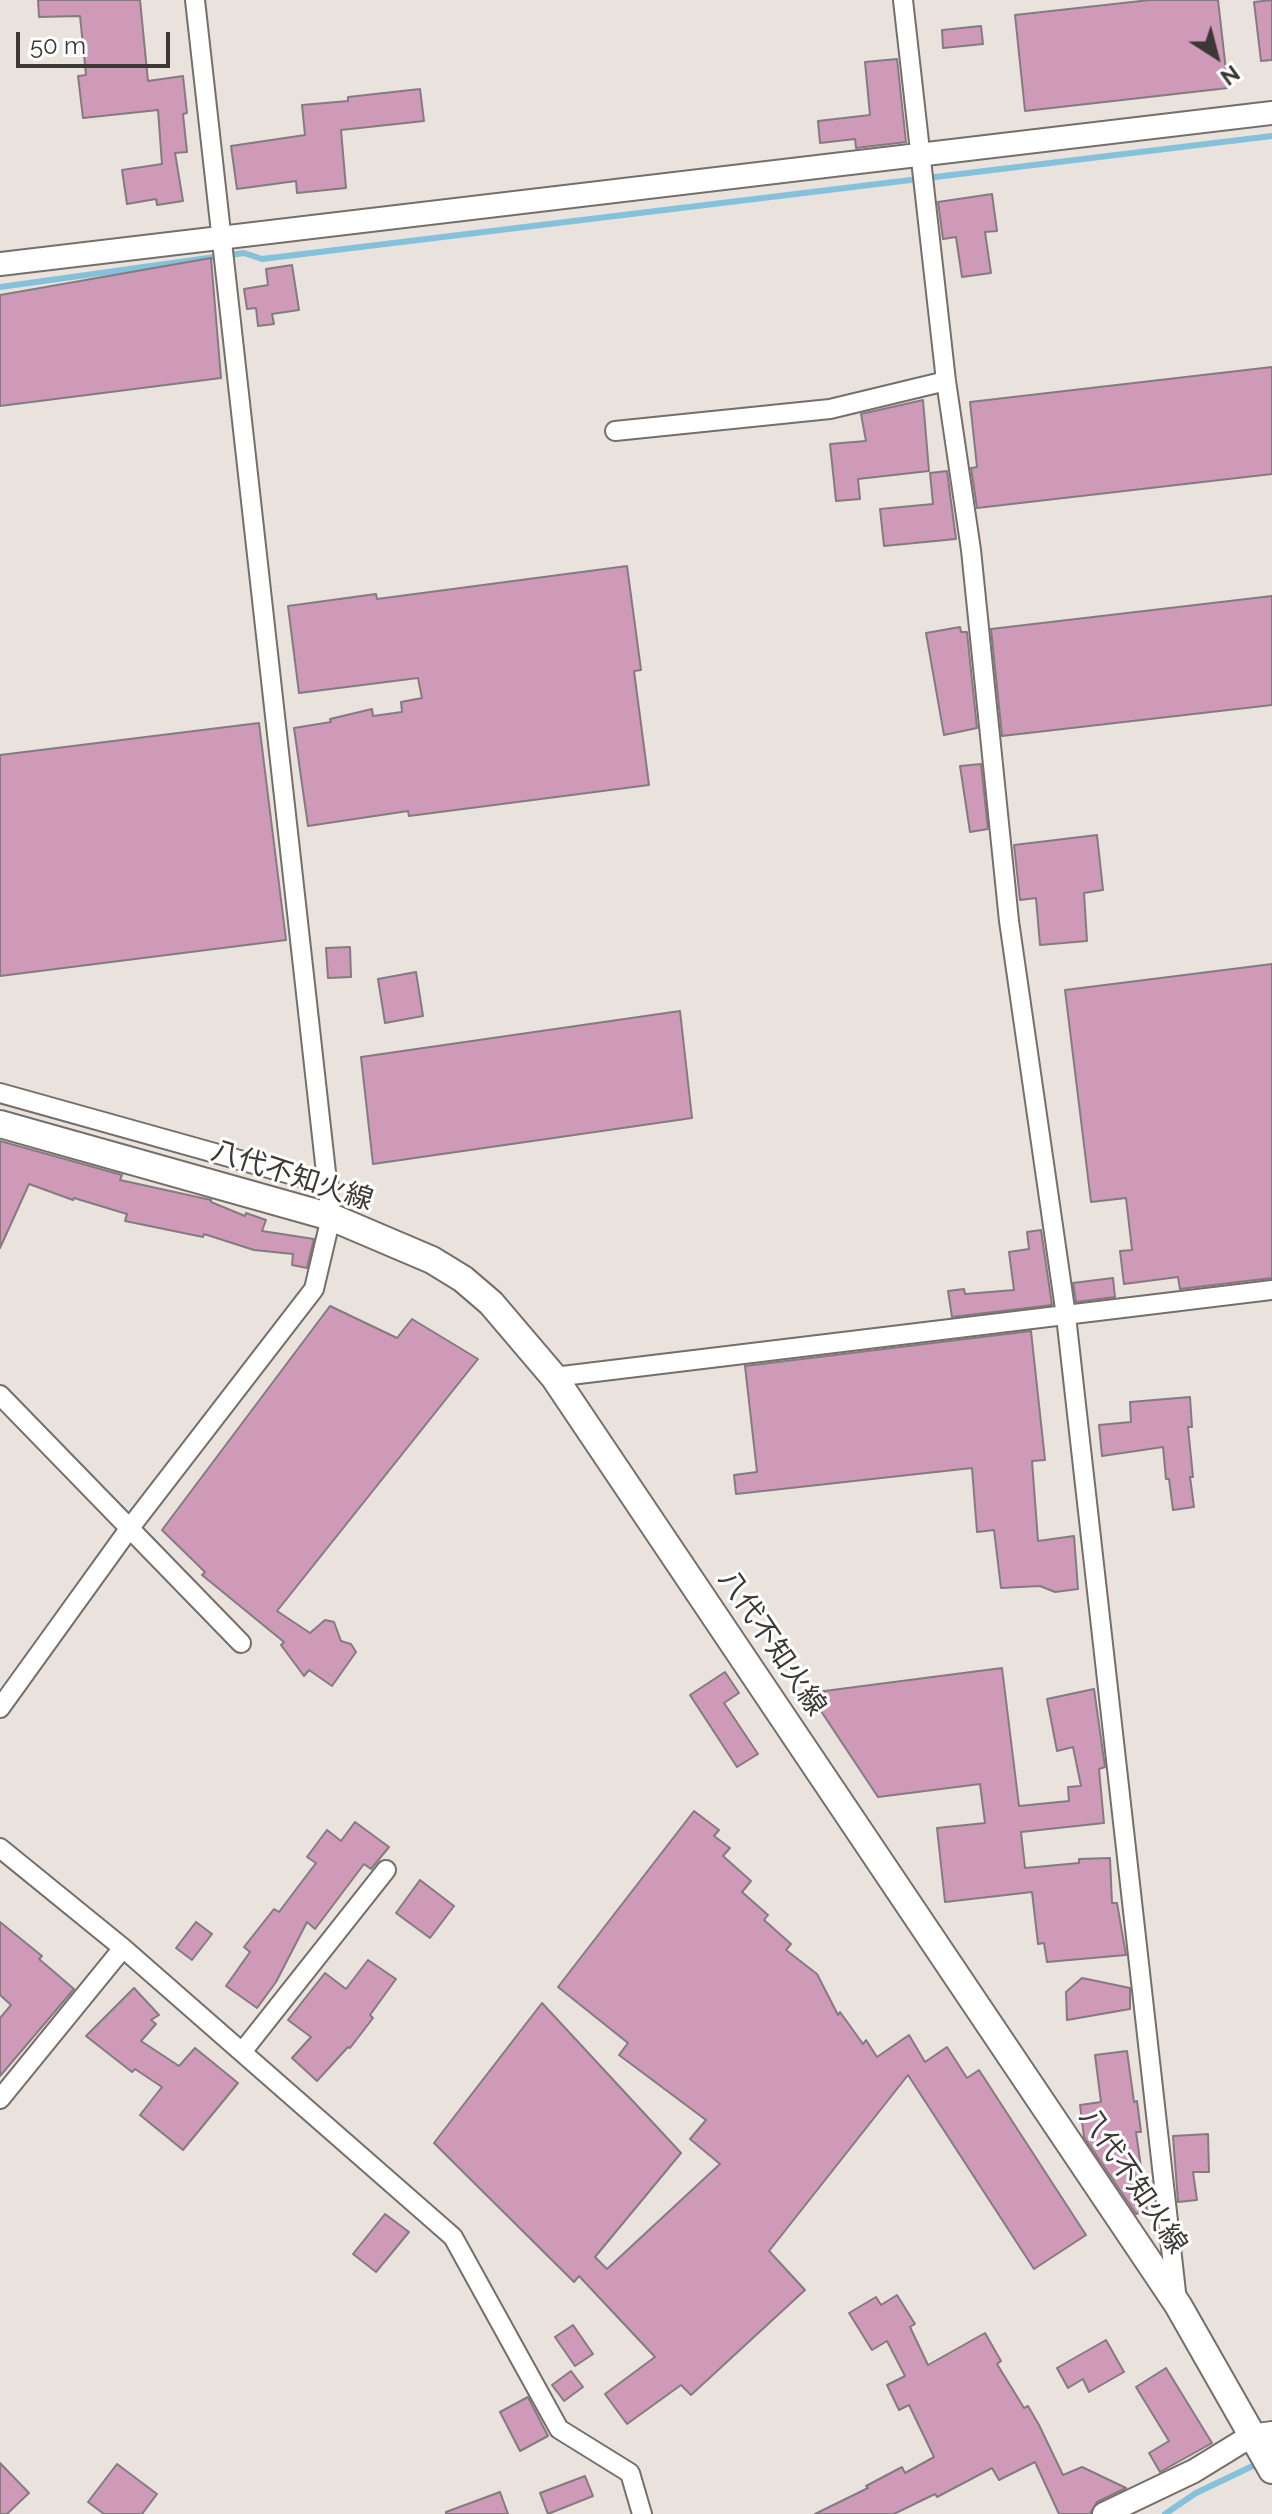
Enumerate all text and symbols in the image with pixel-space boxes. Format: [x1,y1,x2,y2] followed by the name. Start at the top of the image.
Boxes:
[20,16,174,66] scale bar
[1176,16,1256,96] north arrow
[30,31,86,60] text: 50 m
[1216,60,1245,91] text: N
[207,1134,377,1218] street label: 八代不知火線
[711,1564,833,1722] street label: 八代不知火線
[1072,2102,1194,2260] street label: 八代不知火線

